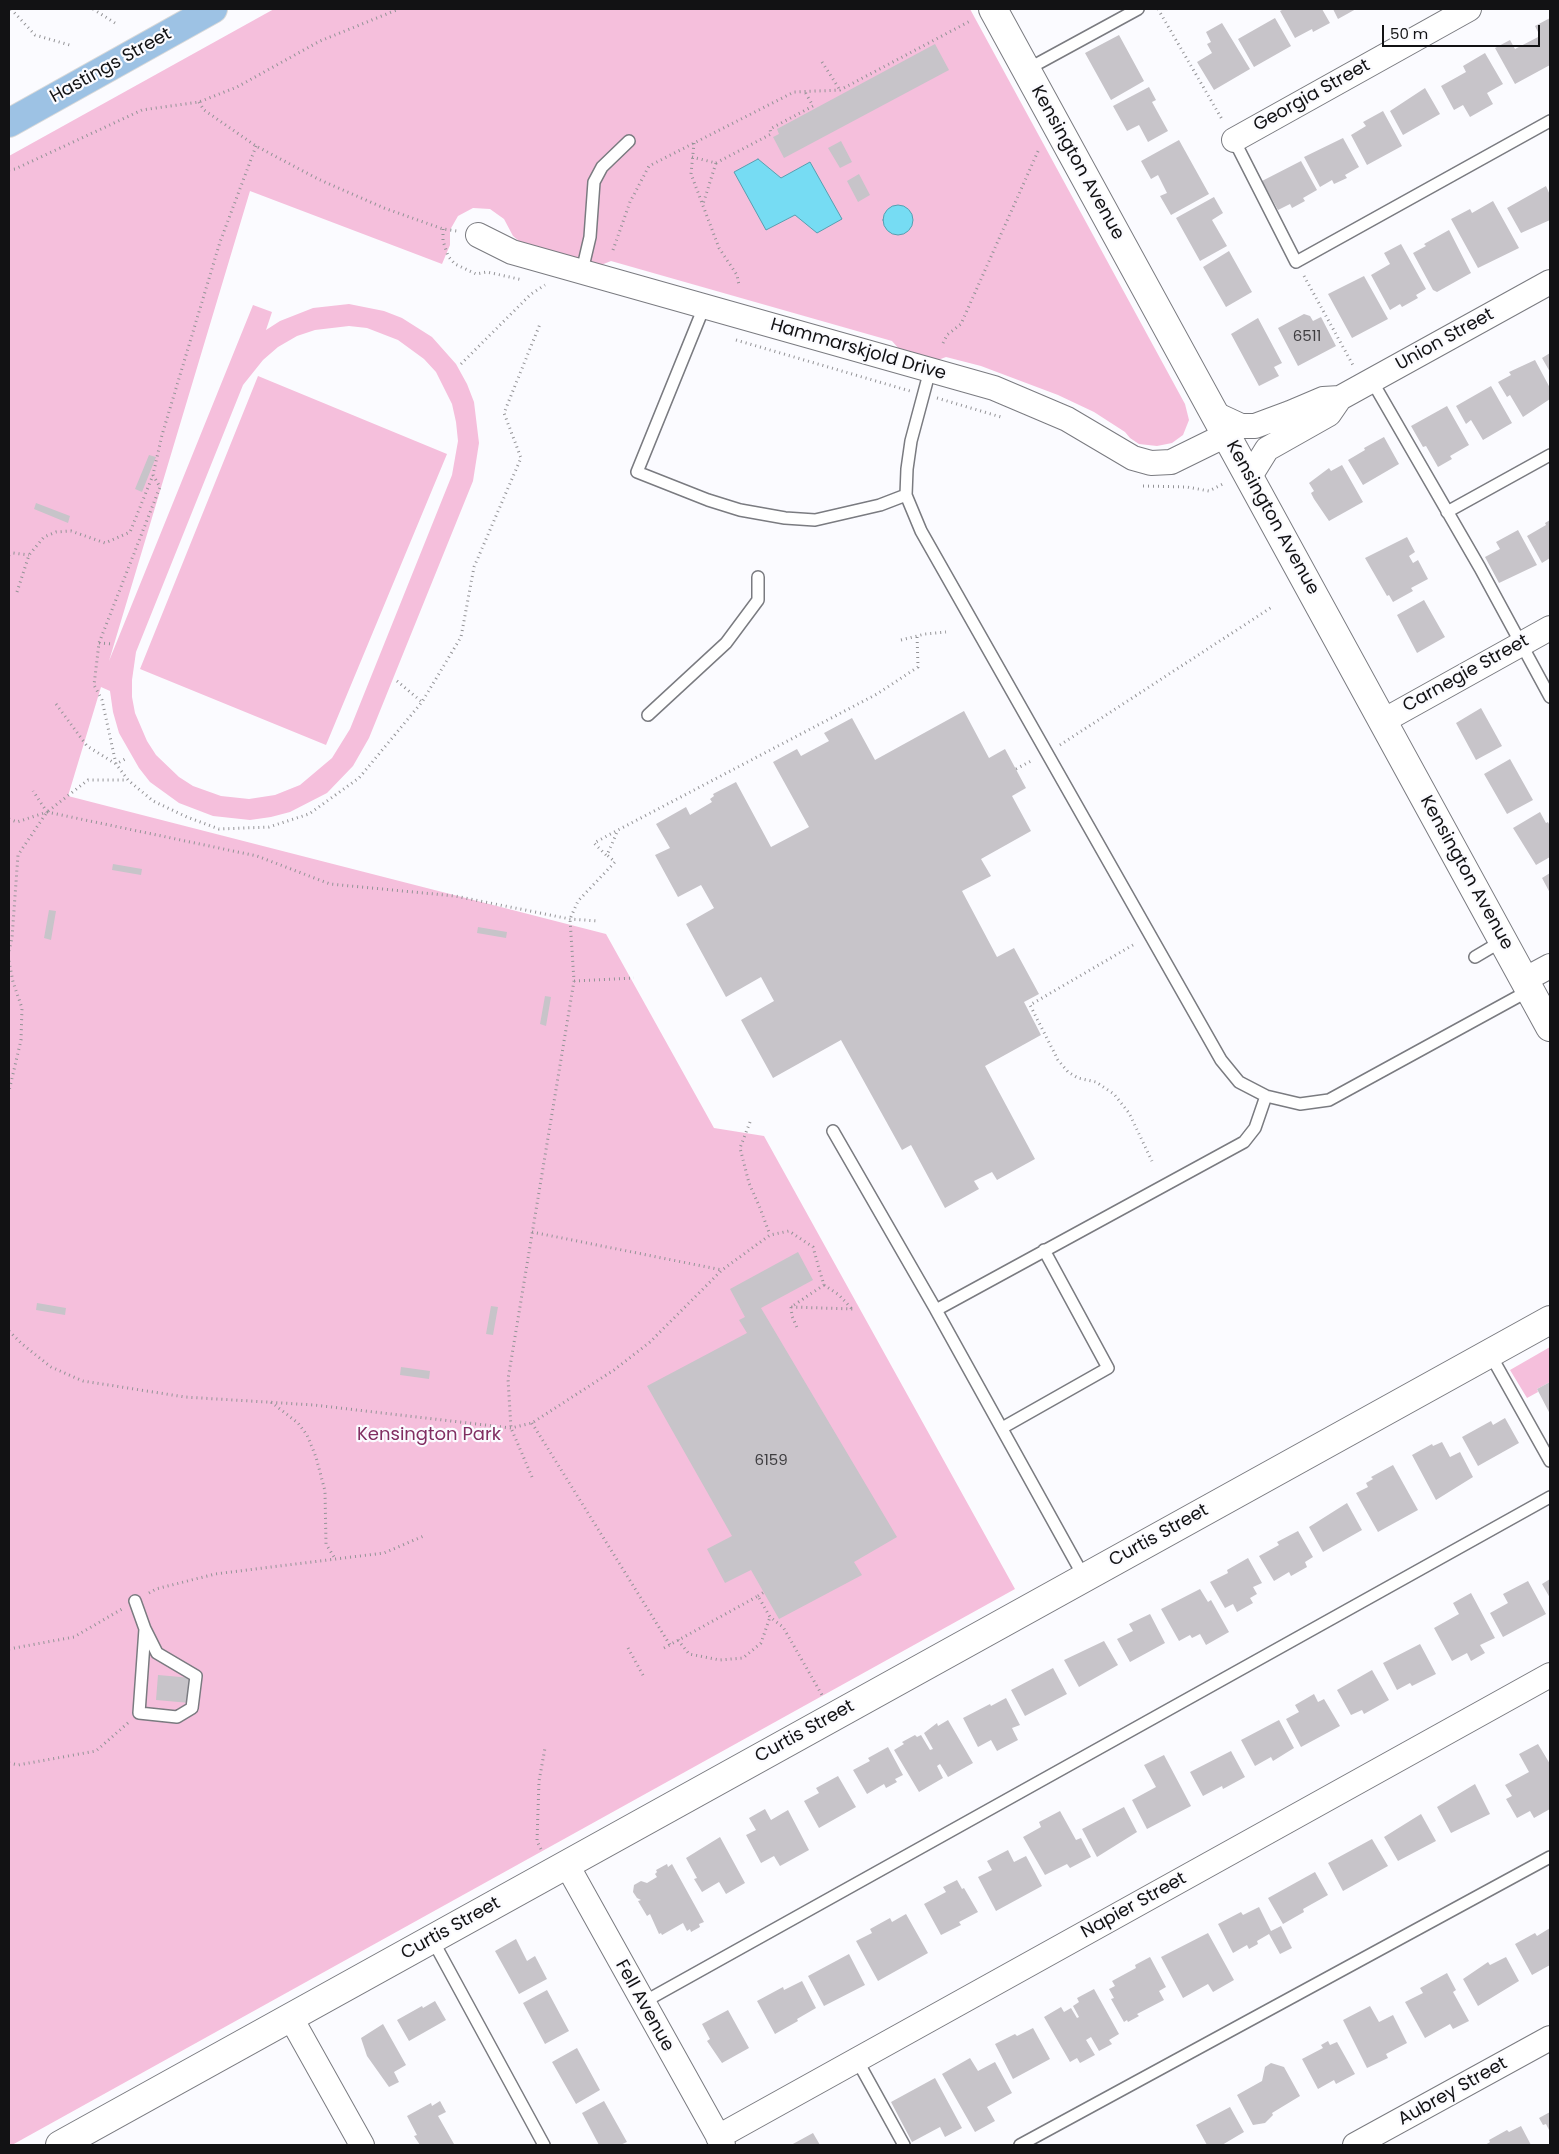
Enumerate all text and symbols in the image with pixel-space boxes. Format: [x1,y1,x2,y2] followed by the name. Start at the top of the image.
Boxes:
[1384,15,1542,47] scale bar
[1390,23,1428,44] text: 50 m
[46,24,176,108] street label: Hastings Street
[1250,55,1374,137] street label: Georgia Street
[1026,82,1128,244] street label: Kensington Avenue
[1392,304,1498,376] street label: Union Street
[768,315,948,385] street label: Hammarskjold Drive
[1293,328,1321,346] house number: 6511
[1221,437,1323,599] street label: Kensington Avenue
[1399,630,1533,718] street label: Carnegie Street
[1415,792,1517,954] street label: Kensington Avenue
[357,1424,501,1446] park label: Kensington Park
[754,1452,788,1470] house number: 6159
[1106,1500,1212,1572] street label: Curtis Street
[752,1696,858,1768] street label: Curtis Street
[1078,1868,1190,1944] street label: Napier Street
[398,1893,504,1965] street label: Curtis Street
[610,1956,678,2056] street label: Fell Avenue
[1395,2053,1511,2131] street label: Aubrey Street

